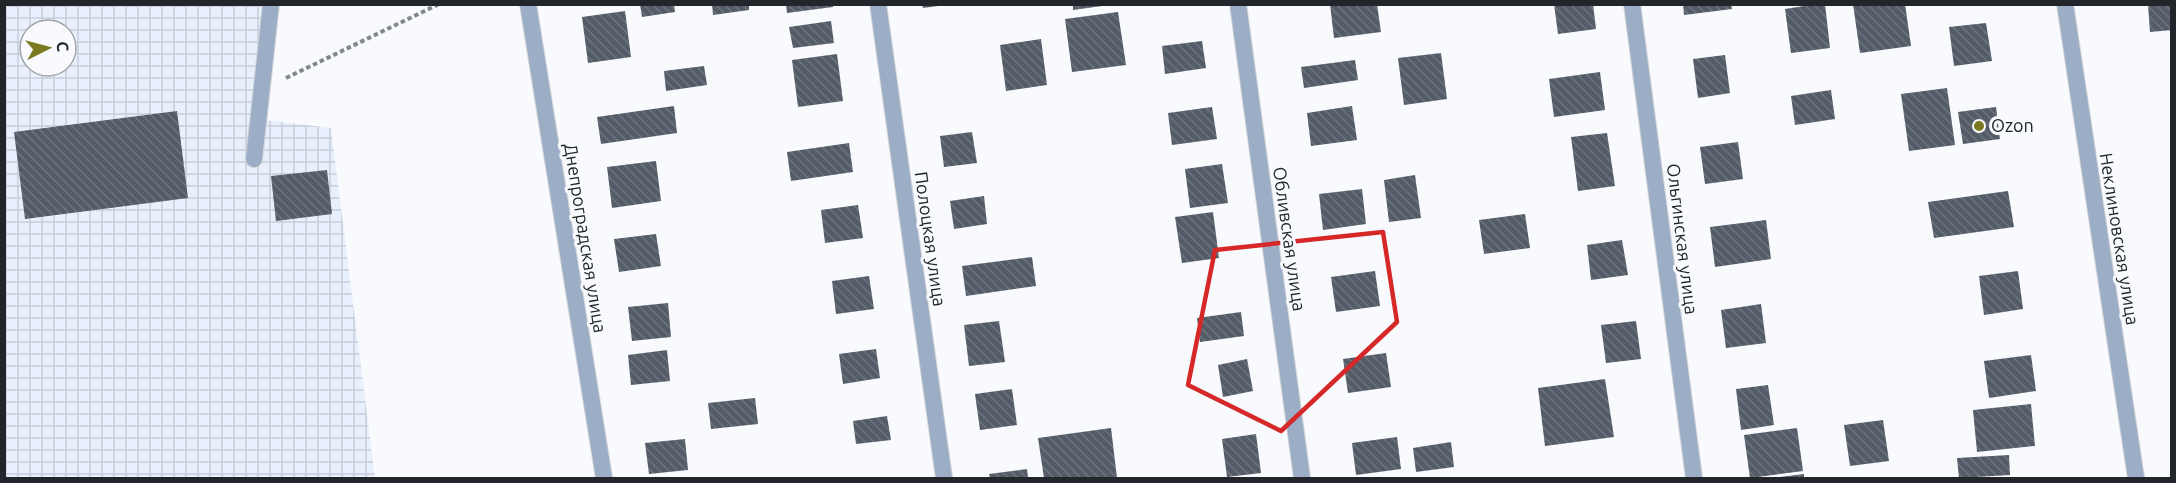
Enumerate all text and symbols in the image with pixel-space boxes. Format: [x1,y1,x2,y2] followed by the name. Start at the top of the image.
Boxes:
[18,18,78,78] north arrow
[53,40,72,52] text: С
[1991,115,2034,135] place label: Ozon
[1972,119,1986,133] marker: Ozon
[561,141,611,334] street label: Днепроградская улица
[2096,151,2143,326] street label: Неклиновская улица
[1664,162,1702,315] street label: Ольгинская улица
[1270,165,1310,312] street label: Обливская улица
[912,170,950,308] street label: Полоцкая улица

